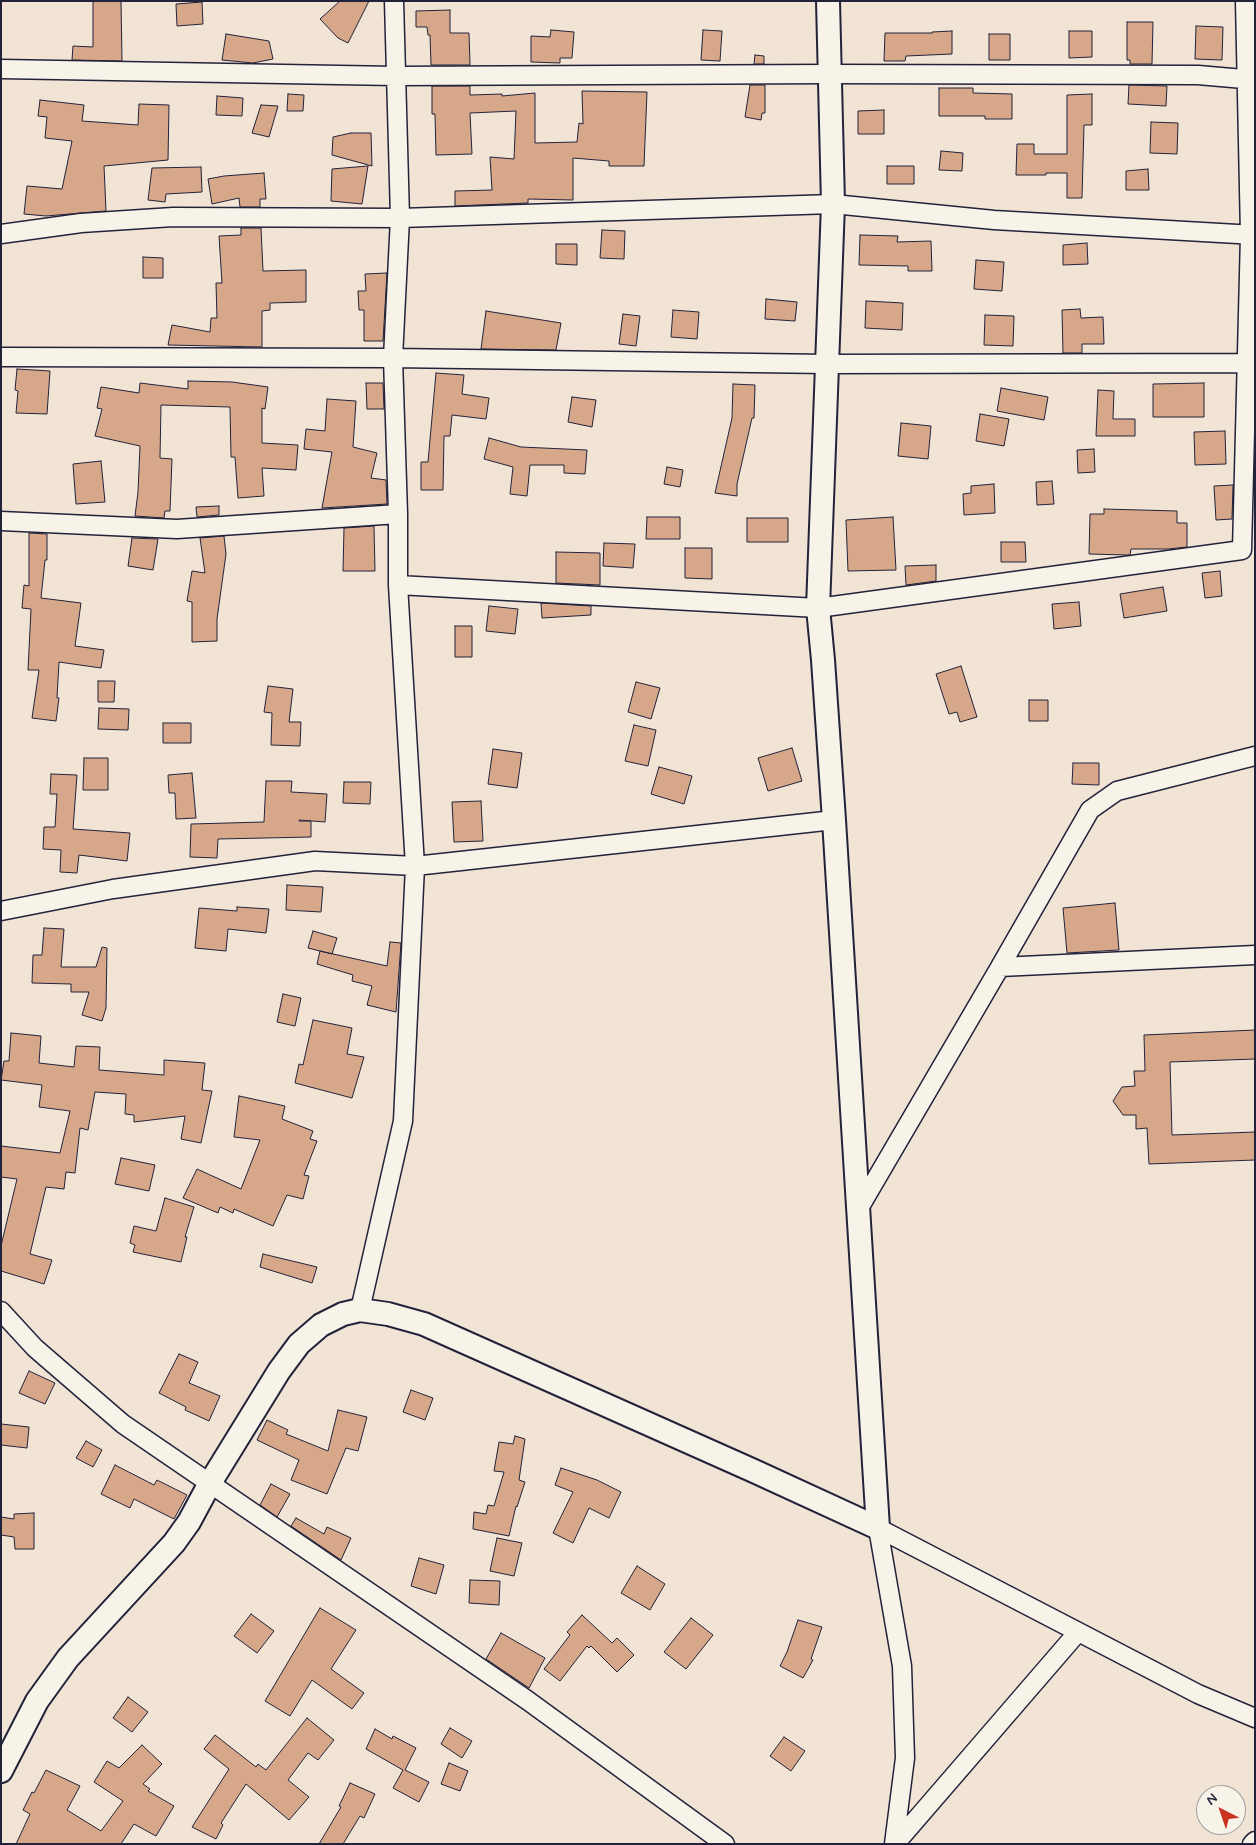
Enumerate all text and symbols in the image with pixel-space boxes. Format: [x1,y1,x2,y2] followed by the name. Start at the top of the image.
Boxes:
[1196,1785,1246,1835] north arrow
[1202,1790,1221,1809] text: N

